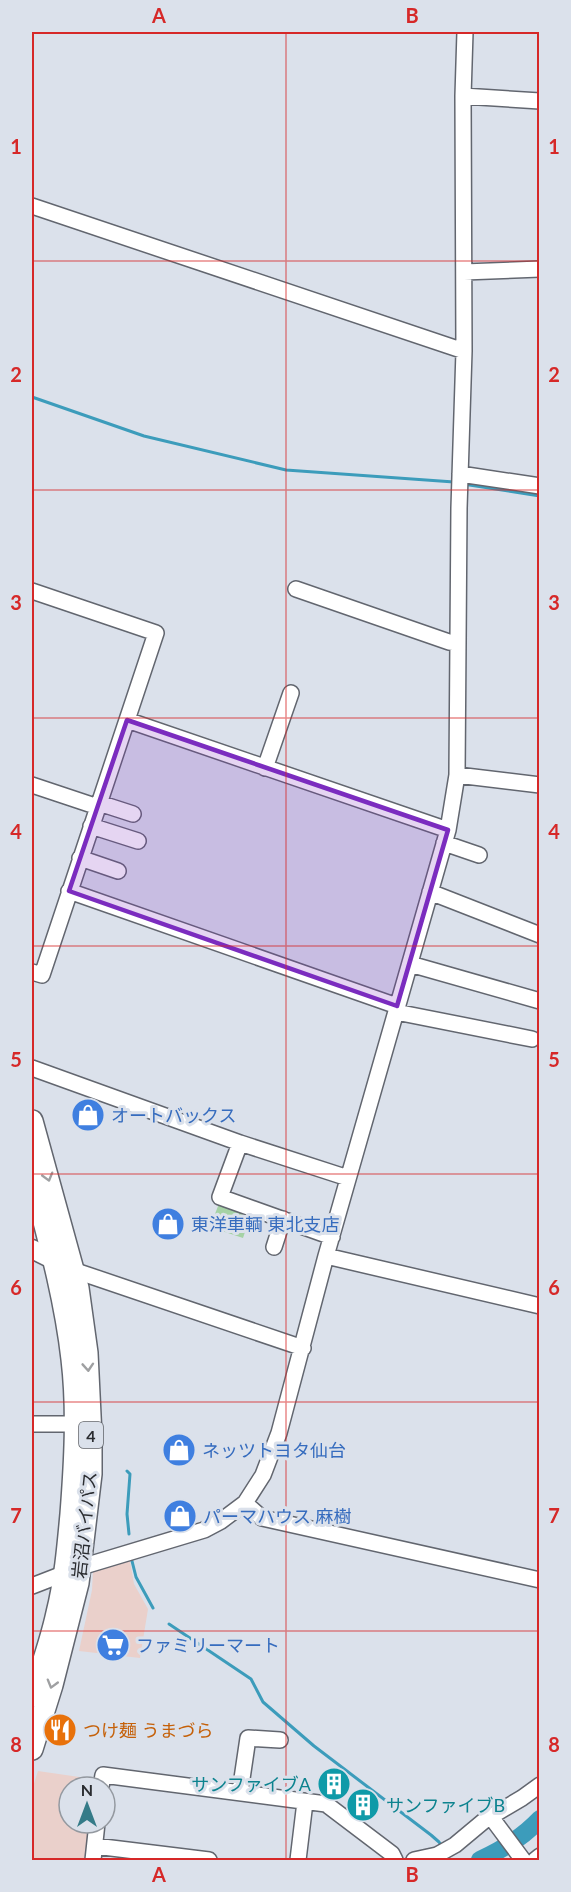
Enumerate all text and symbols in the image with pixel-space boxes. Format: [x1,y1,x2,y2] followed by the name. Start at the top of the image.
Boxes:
[151,3,166,27] text: A
[405,3,419,27] text: B
[10,134,22,158] text: 1
[548,134,560,158] text: 1
[10,362,22,386] text: 2
[548,362,560,386] text: 2
[10,590,22,614] text: 3
[548,590,560,614] text: 3
[10,819,22,843] text: 4
[548,819,560,843] text: 4
[10,1047,22,1071] text: 5
[548,1047,560,1071] text: 5
[70,1097,106,1133] shop icon: オートバックス
[111,1104,236,1126] place label: オートバックス
[41,1171,53,1182] one-way arrow
[150,1206,186,1242] shop icon: 東洋車輌 東北支店
[191,1213,340,1235] place label: 東洋車輌 東北支店
[10,1275,22,1299] text: 6
[548,1275,560,1299] text: 6
[82,1362,95,1371] one-way arrow
[79,1422,103,1448] road number: 4
[161,1432,197,1468] shop icon: ネッツトヨタ仙台
[202,1439,346,1461] place label: ネッツトヨタ仙台
[67,1470,101,1580] street label: 岩沼バイパス
[162,1498,198,1534] shop icon: パーマハウス 麻樹
[10,1503,22,1527] text: 7
[548,1503,560,1527] text: 7
[203,1505,352,1527] place label: パーマハウス 麻樹
[95,1627,131,1663] supermarket icon: ファミリーマート
[136,1634,280,1656] place label: ファミリーマート
[47,1678,59,1689] one-way arrow
[42,1712,78,1748] restaurant icon: つけ麺 うまづら
[83,1719,214,1741] place label: つけ麺 うまづら
[10,1732,22,1756] text: 8
[548,1732,560,1756] text: 8
[316,1766,352,1802] building icon: サンファイブA
[191,1773,312,1795] place label: サンファイブA
[57,1775,117,1835] north arrow
[81,1780,93,1799] text: N
[345,1787,381,1823] building icon: サンファイブB
[386,1794,505,1816] place label: サンファイブB
[151,1862,166,1886] text: A
[405,1862,419,1886] text: B

